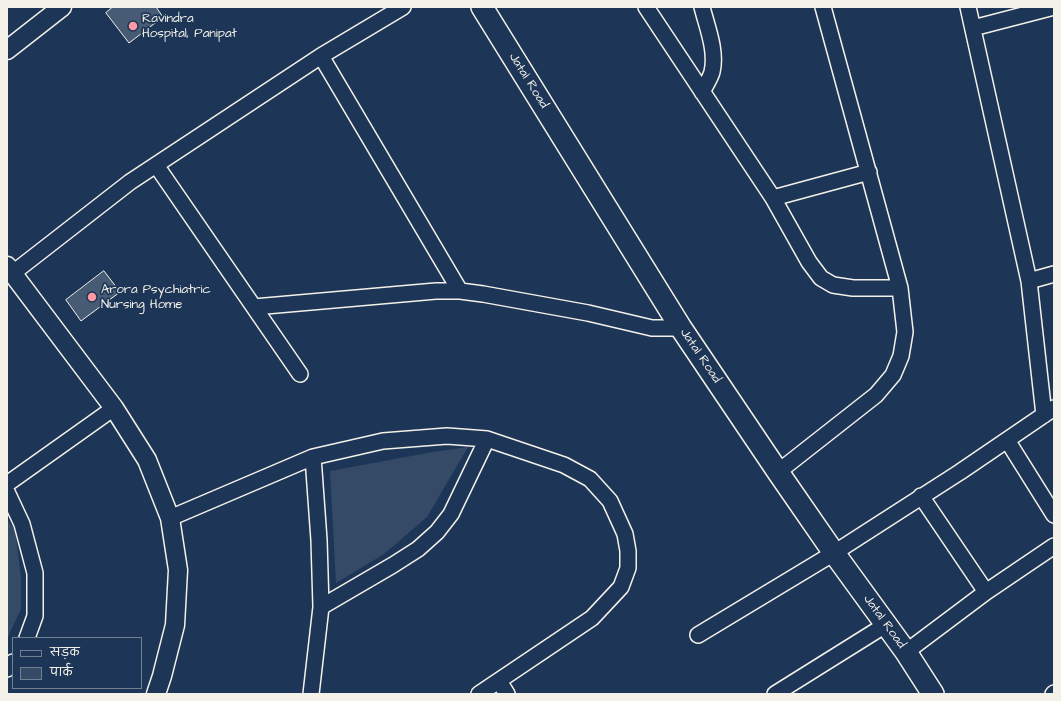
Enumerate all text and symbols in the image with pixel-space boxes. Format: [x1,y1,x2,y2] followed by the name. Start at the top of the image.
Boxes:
[142,11,237,42] place label: Ravindra Hospital, Panipat
[127,20,139,32] marker: Ravindra Hospital, Panipat
[505,50,551,112] street label: Jatal Road
[101,282,211,313] place label: Arora Psychiatric Nursing Home
[86,291,98,303] marker: Arora Psychiatric Nursing Home
[676,326,724,386] street label: Jatal Road
[859,592,909,652] street label: Jatal Road
[12,637,142,689] legend
[50,644,80,661] text: सड़क
[50,664,73,681] text: पार्क

